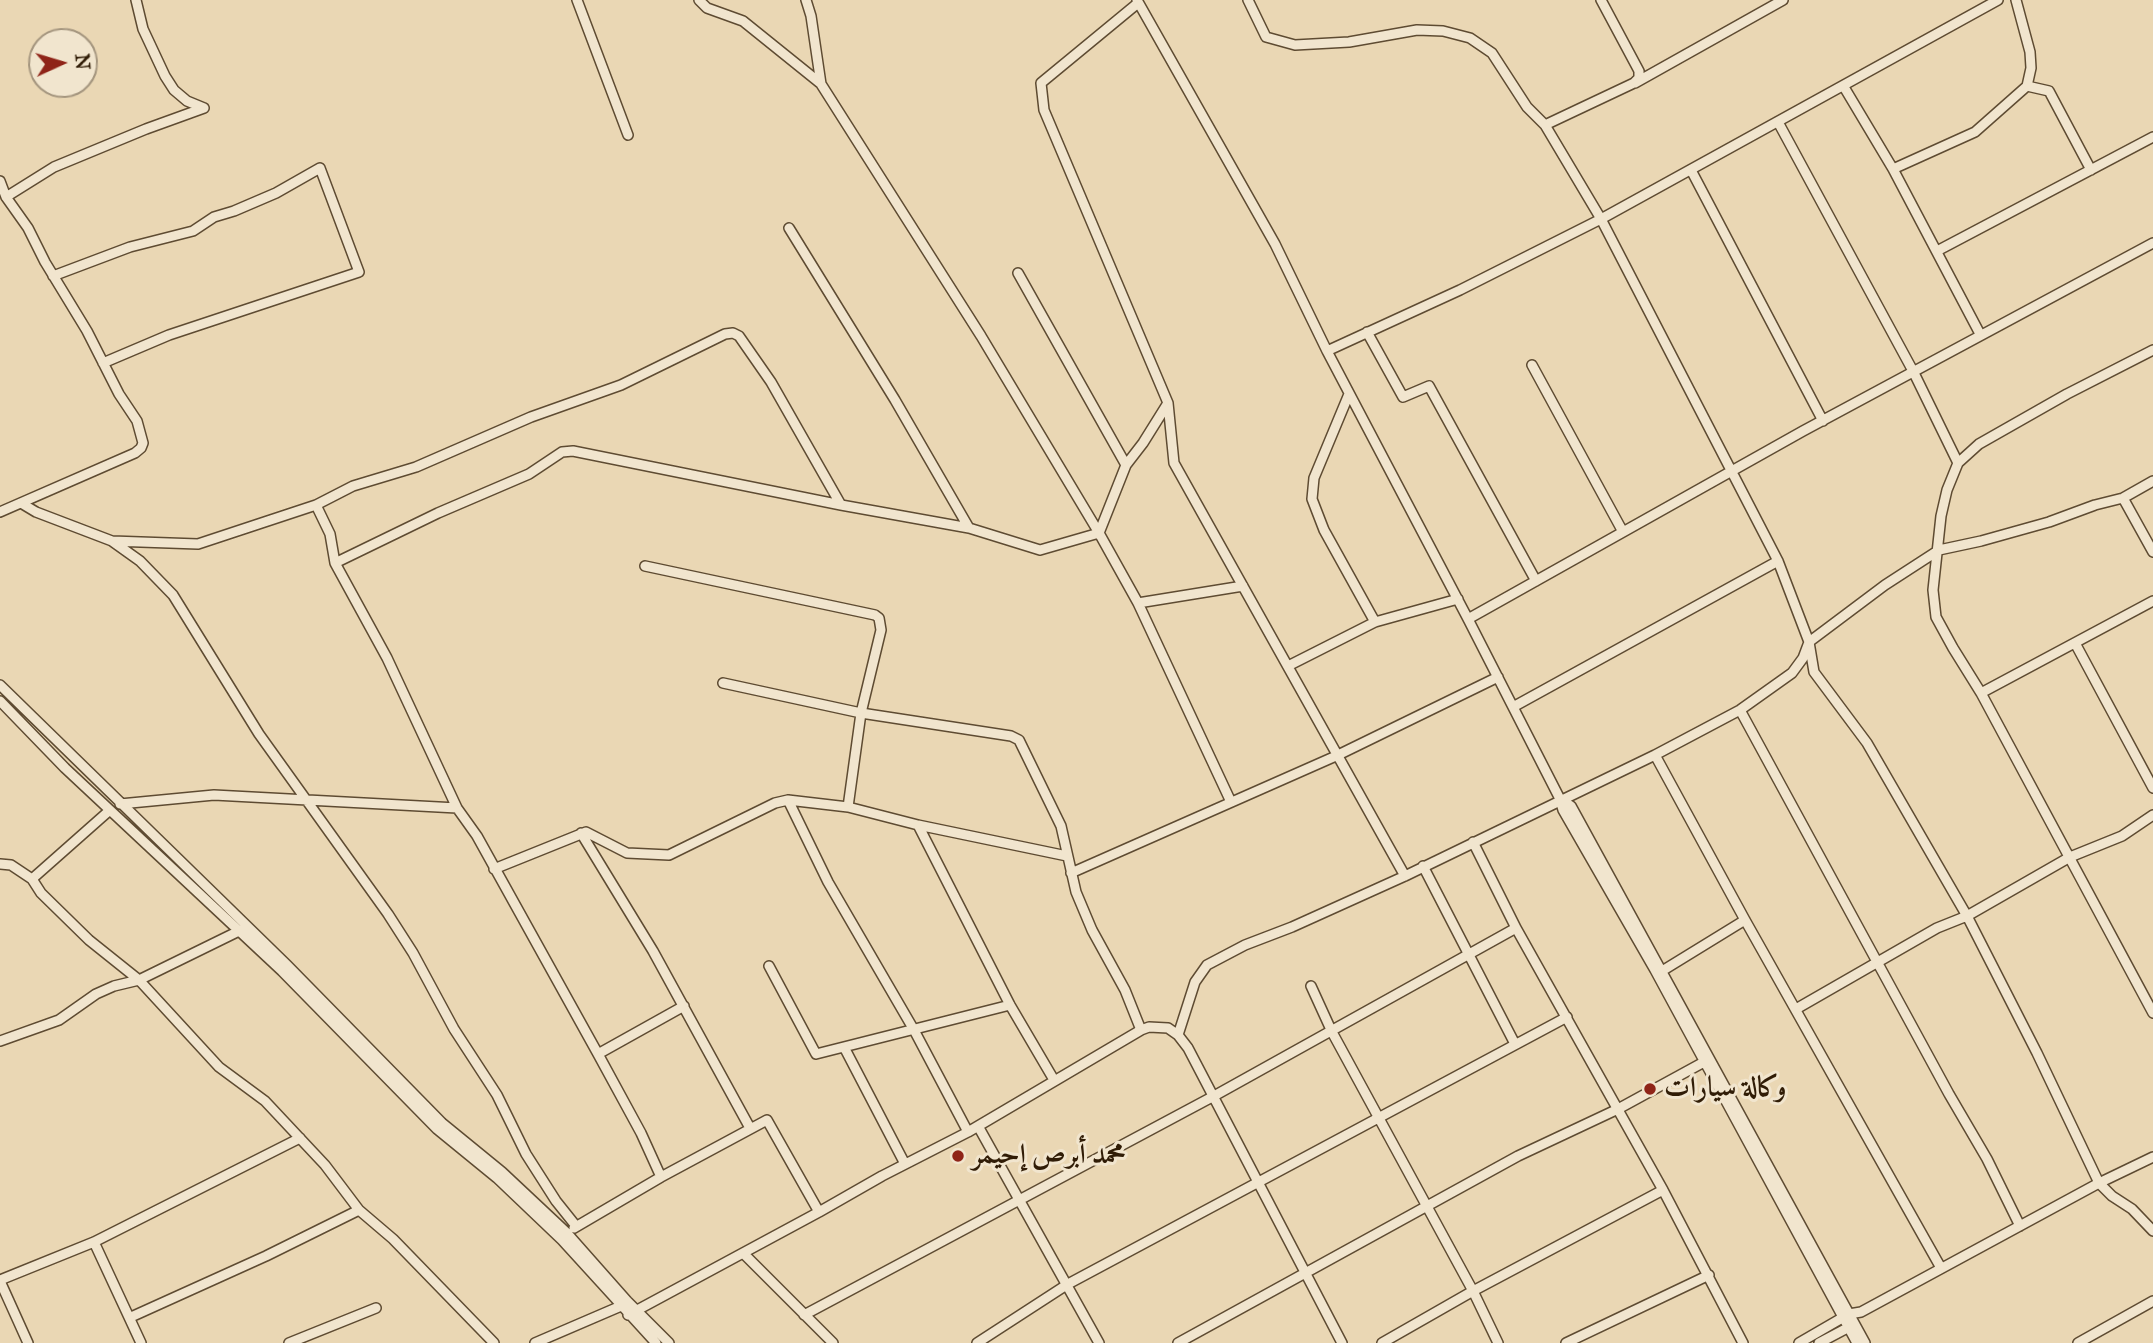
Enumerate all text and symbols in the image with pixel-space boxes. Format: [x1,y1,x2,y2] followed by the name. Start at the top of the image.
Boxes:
[28,28,98,98] north arrow
[70,53,94,70] text: N
[1664,1072,1786,1106] place label: وكالة سيارات
[1642,1081,1658,1097] marker: وكالة سيارات
[972,1139,1125,1173] place label: محمد أبرص إحيمر
[950,1148,966,1164] marker: محمد أبرص إحيمر

